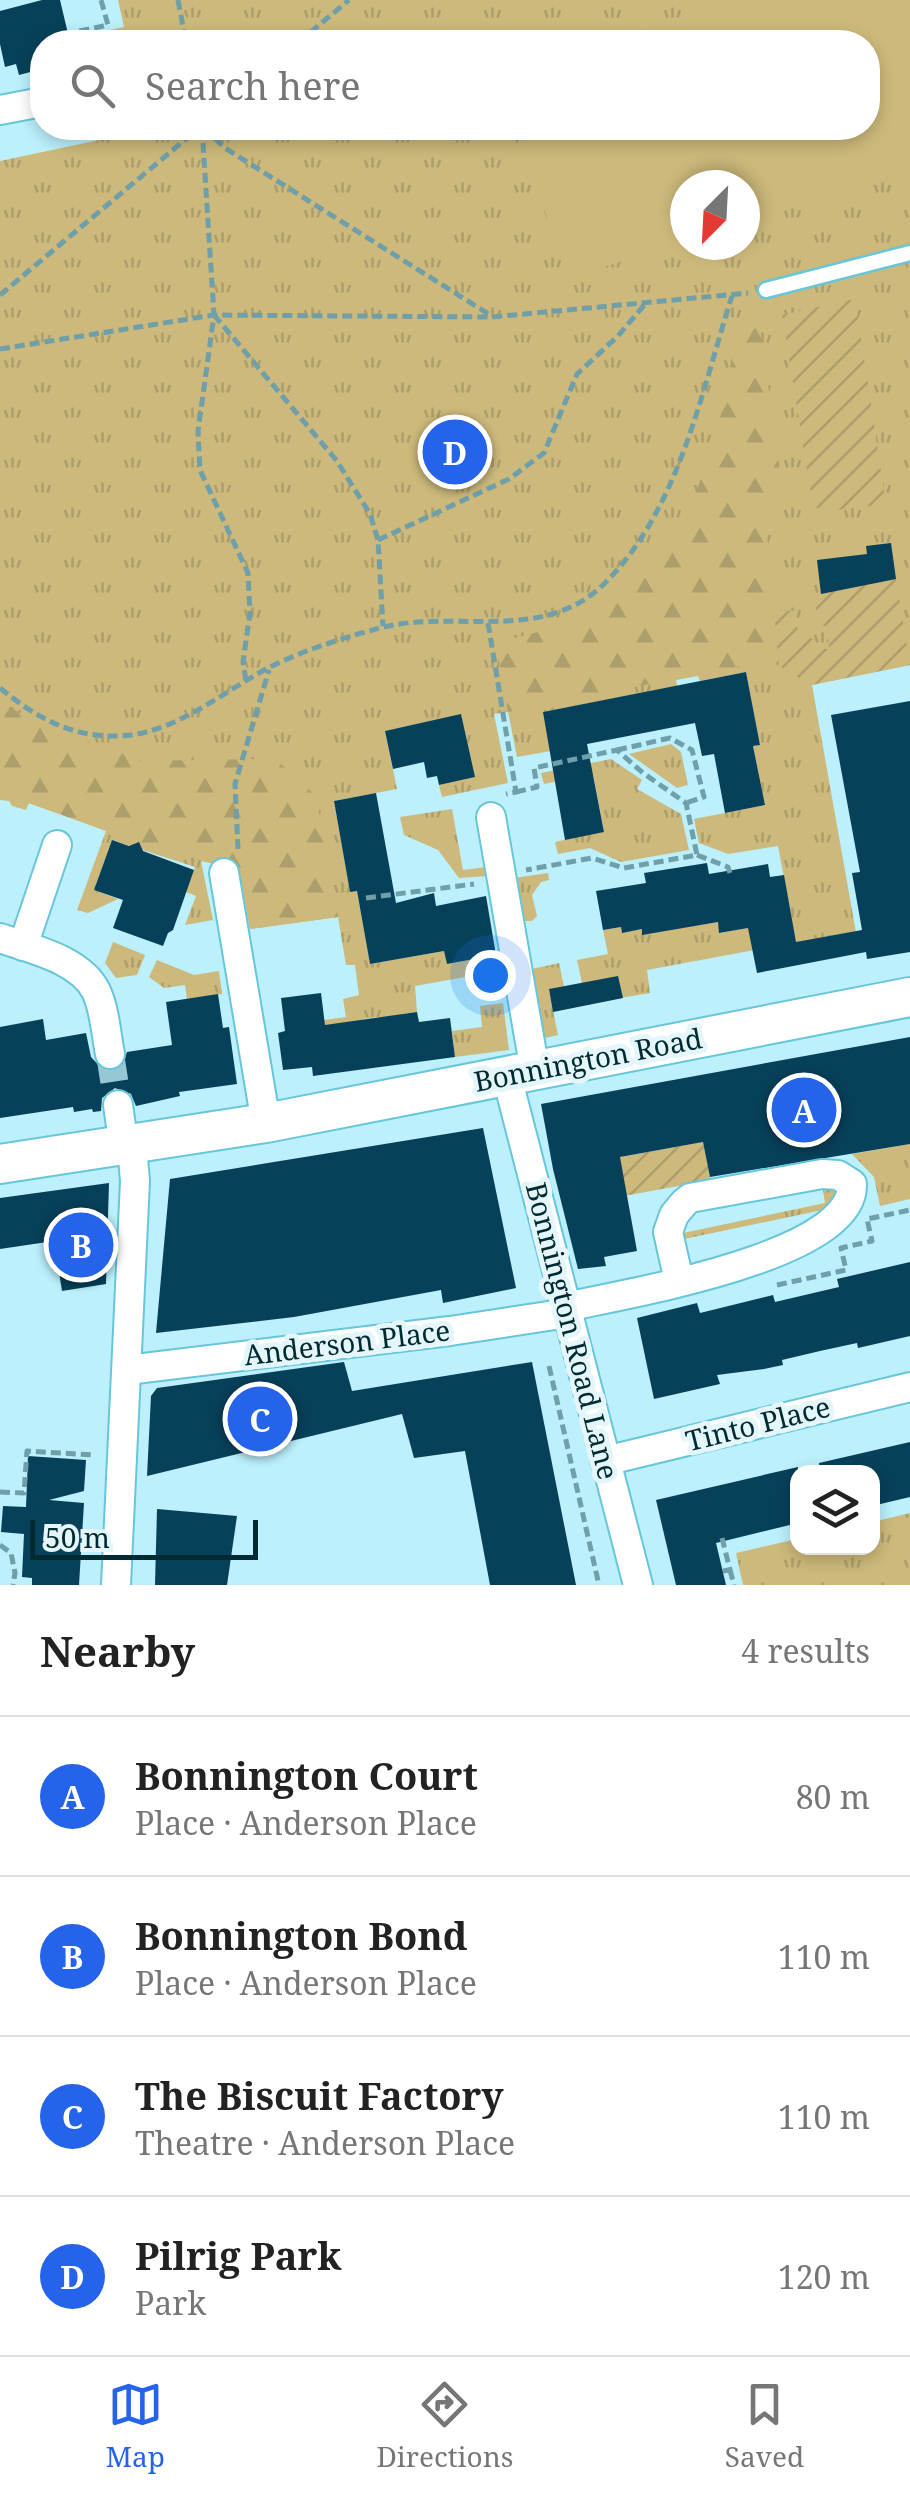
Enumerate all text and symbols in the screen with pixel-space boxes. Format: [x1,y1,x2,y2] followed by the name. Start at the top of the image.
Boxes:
[30,30,880,140] search box
[65,58,120,113] icon: search
[145,59,361,111] text: Search here
[670,170,760,260] north arrow
[422,414,488,490] pin: D
[465,950,516,1001] your location
[471,1018,705,1100] street label: Bonnington Road
[772,1072,836,1148] pin: A
[518,1178,628,1483] street label: Bonnington Road Lane
[48,1208,114,1282] pin: B
[242,1311,452,1374] street label: Anderson Place
[228,1382,292,1456] pin: C
[682,1387,834,1459] street label: Tinto Place
[790,1465,880,1555] map controls
[790,1465,880,1555] button: layers
[30,1515,258,1560] scale bar
[45,1518,110,1556] text: 50 m
[40,1622,195,1679] text: Nearby
[741,1629,870,1672] text: 4 results
[135,1749,478,1801] text: Bonnington Court
[60,1775,85,1818] text: A
[796,1775,870,1818] text: 80 m
[135,1801,477,1844] text: Place · Anderson Place
[135,1909,467,1961] text: Bonnington Bond
[62,1935,83,1978] text: B
[778,1935,870,1978] text: 110 m
[135,1961,477,2004] text: Place · Anderson Place
[135,2069,504,2121] text: The Biscuit Factory
[62,2095,83,2138] text: C
[778,2095,870,2138] text: 110 m
[135,2121,515,2164] text: Theatre · Anderson Place
[135,2229,342,2281] text: Pilrig Park
[60,2255,85,2298] text: D
[778,2255,870,2298] text: 120 m
[135,2281,206,2324] text: Park
[106,2377,165,2475] tab: Map
[376,2377,513,2475] tab: Directions
[725,2377,804,2475] tab: Saved

